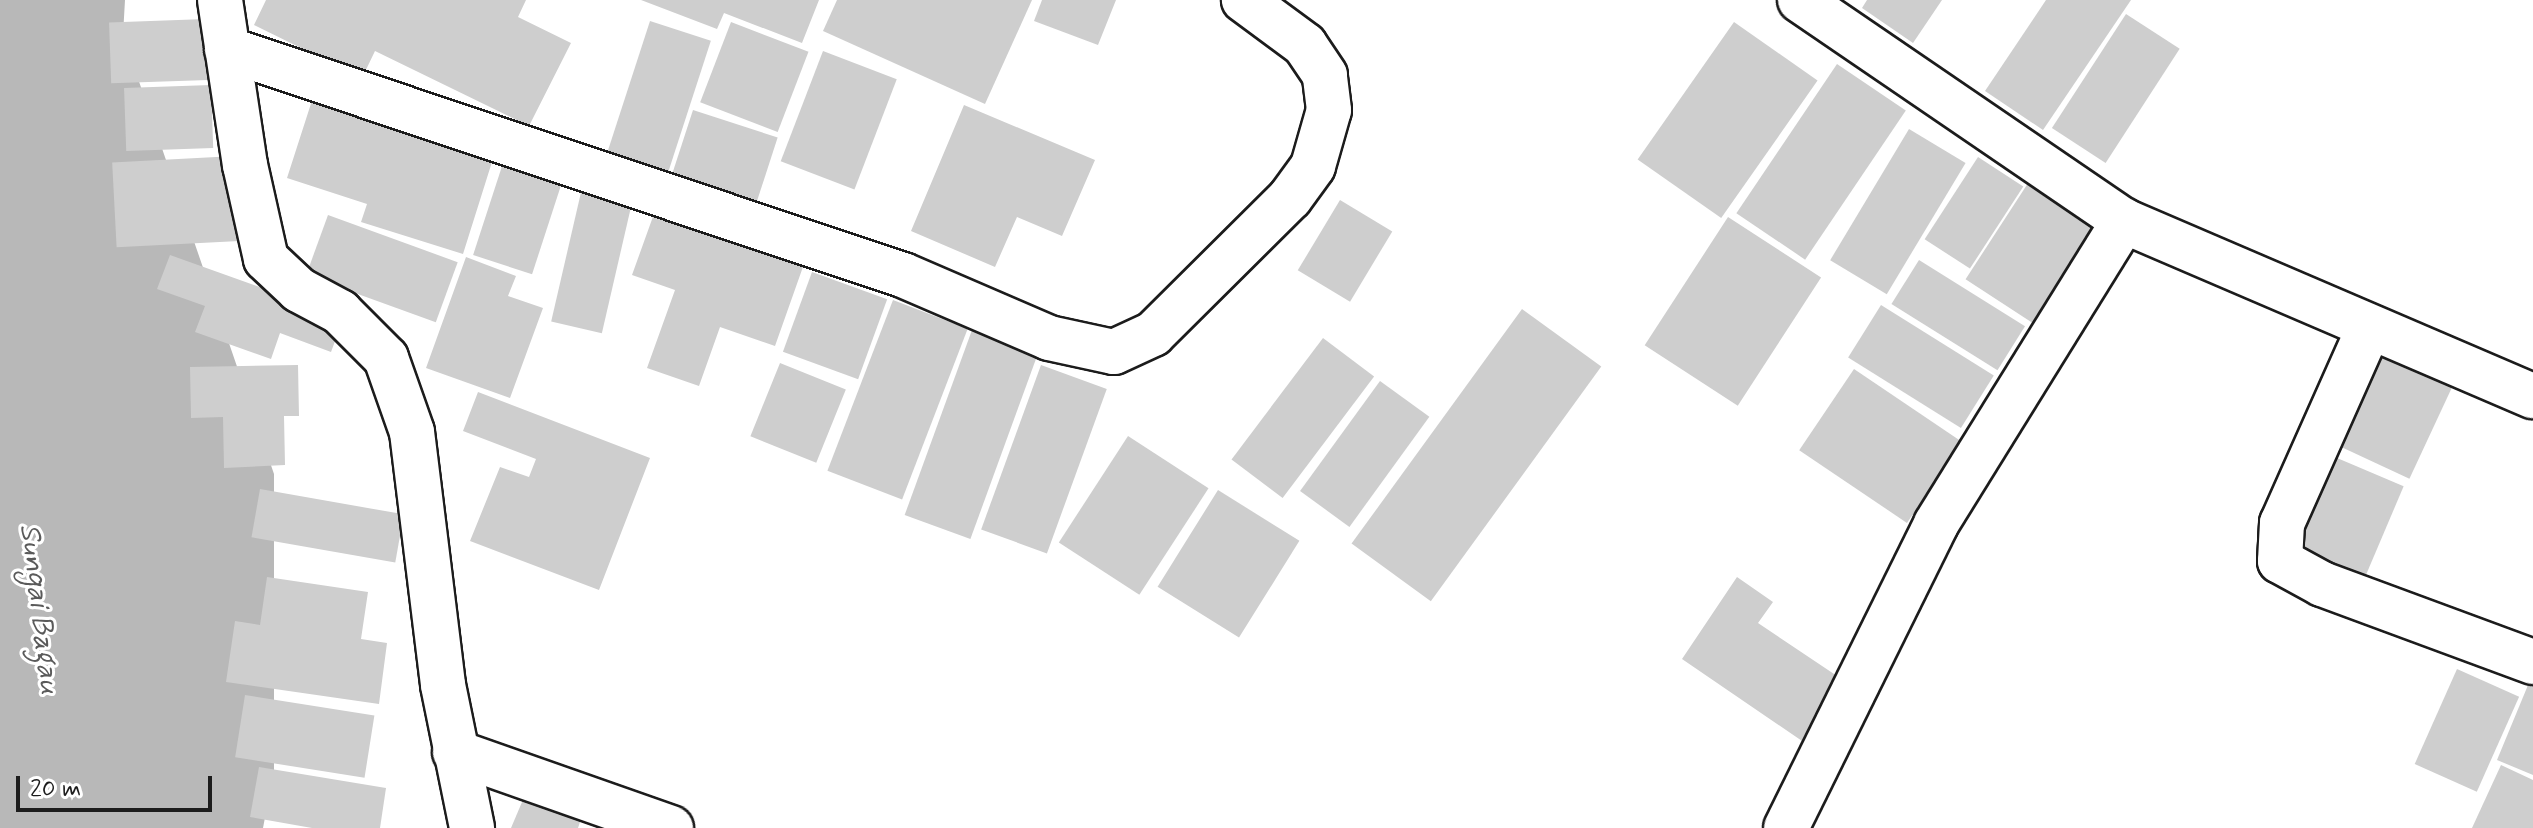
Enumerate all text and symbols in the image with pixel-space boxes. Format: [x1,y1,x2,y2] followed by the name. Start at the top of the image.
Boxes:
[11,522,67,696] water label: Sungai Bagau
[20,760,216,810] scale bar
[30,774,81,805] text: 20 m

